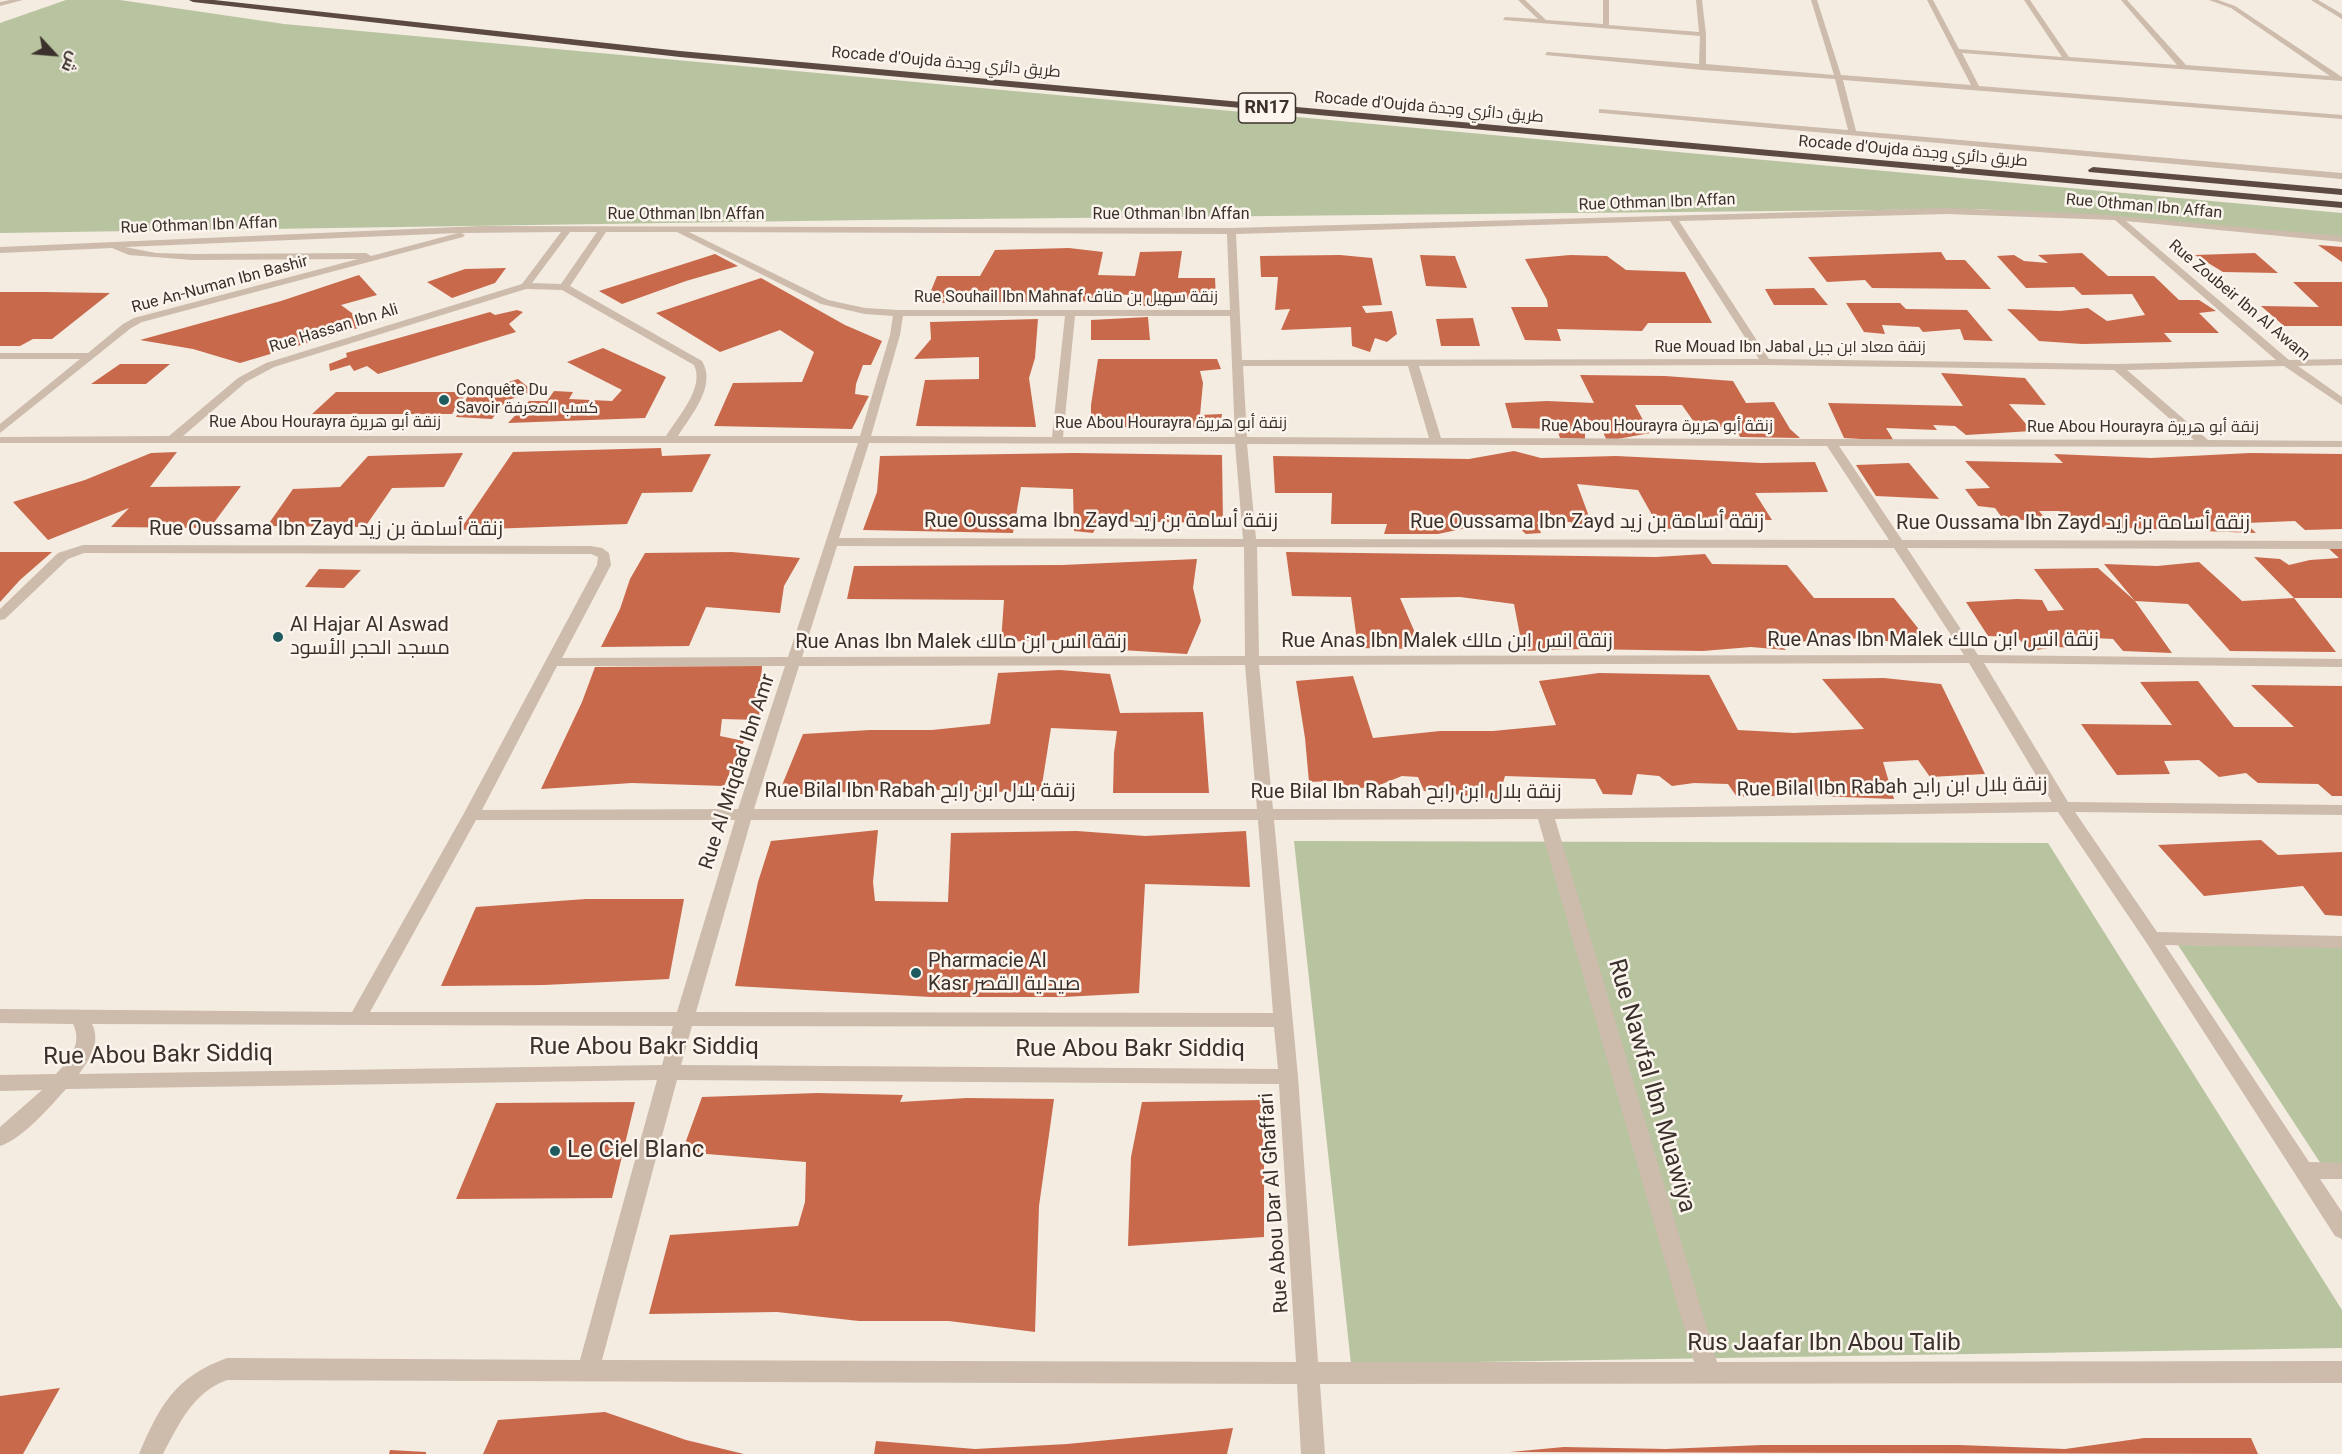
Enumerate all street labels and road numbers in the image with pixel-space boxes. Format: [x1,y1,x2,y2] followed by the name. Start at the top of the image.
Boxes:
[831,43,1061,83] street label: Rocade d'Oujda طريق دائري وجدة
[1314,88,1544,128] street label: Rocade d'Oujda طريق دائري وجدة
[1238,93,1296,123] road number: RN17
[1798,132,2028,172] street label: Rocade d'Oujda طريق دائري وجدة
[1578,191,1736,215] street label: Rue Othman Ibn Affan
[2065,191,2223,223] street label: Rue Othman Ibn Affan
[608,205,764,225] street label: Rue Othman Ibn Affan
[1093,205,1249,225] street label: Rue Othman Ibn Affan
[120,214,278,238] street label: Rue Othman Ibn Affan
[2164,236,2314,366] street label: Rue Zoubeir Ibn Al Awam
[130,252,310,318] street label: Rue An-Numan Ibn Bashir
[914,288,1218,308] street label: Rue Souhail Ibn Mahnaf زنقة سهيل بن مناف
[267,300,401,358] street label: Rue Hassan Ibn Ali
[1654,338,1926,358] street label: Rue Mouad Ibn Jabal زنقة معاد ابن جبل
[209,413,441,433] street label: Rue Abou Hourayra زنقة أبو هريرة
[1055,414,1287,434] street label: Rue Abou Hourayra زنقة أبو هريرة
[1541,417,1773,437] street label: Rue Abou Hourayra زنقة أبو هريرة
[2027,418,2259,438] street label: Rue Abou Hourayra زنقة أبو هريرة
[924,510,1278,534] street label: Rue Oussama Ibn Zayd زنقة أسامة بن زيد
[1410,511,1764,535] street label: Rue Oussama Ibn Zayd زنقة أسامة بن زيد
[1896,512,2250,536] street label: Rue Oussama Ibn Zayd زنقة أسامة بن زيد
[149,518,503,542] street label: Rue Oussama Ibn Zayd زنقة أسامة بن زيد
[1767,629,2099,653] street label: Rue Anas Ibn Malek زنقة انس ابن مالك
[1281,630,1613,654] street label: Rue Anas Ibn Malek زنقة انس ابن مالك
[795,631,1127,655] street label: Rue Anas Ibn Malek زنقة انس ابن مالك
[695,671,781,873] street label: Rue Al Miqdad Ibn Amr
[1736,773,2048,803] street label: Rue Bilal Ibn Rabah زنقة بلال ابن رابح
[765,780,1075,804] street label: Rue Bilal Ibn Rabah زنقة بلال ابن رابح
[1251,781,1561,805] street label: Rue Bilal Ibn Rabah زنقة بلال ابن رابح
[1601,956,1701,1216] street label: Rue Nawfal Ibn Muawiya
[529,1034,759,1062] street label: Rue Abou Bakr Siddiq
[1015,1036,1245,1064] street label: Rue Abou Bakr Siddiq
[43,1040,273,1072] street label: Rue Abou Bakr Siddiq
[1255,1092,1295,1314] street label: Rue Abou Dar Al Ghaffari
[1687,1330,1961,1358] street label: Rus Jaafar Ibn Abou Talib

